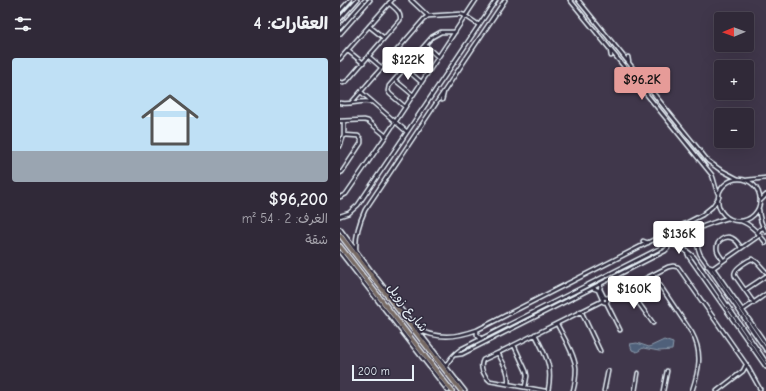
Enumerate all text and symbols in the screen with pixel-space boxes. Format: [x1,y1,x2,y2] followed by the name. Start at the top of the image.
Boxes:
[714,12,754,52] north arrow
[714,12,754,148] map controls
[12,13,34,35] icon: filters
[253,14,328,33] text: العقارات: 4
[380,47,436,81] pin: $122K
[391,52,425,67] text: $122K
[714,60,754,100] button: +
[609,67,675,101] pin: $96.2K
[623,72,661,87] text: $96.2K
[134,84,206,156] icon: home
[714,108,754,148] button: −
[269,190,328,209] text: $96,200
[242,211,328,226] text: الغرف: 2 · 54 m²
[651,221,707,255] pin: $136K
[662,226,696,241] text: $136K
[305,232,328,247] text: شقة
[606,276,662,310] pin: $160K
[383,280,431,336] street label: شارع زويل
[617,281,651,296] text: $160K
[352,363,414,382] scale bar
[358,365,390,378] text: 200 m

